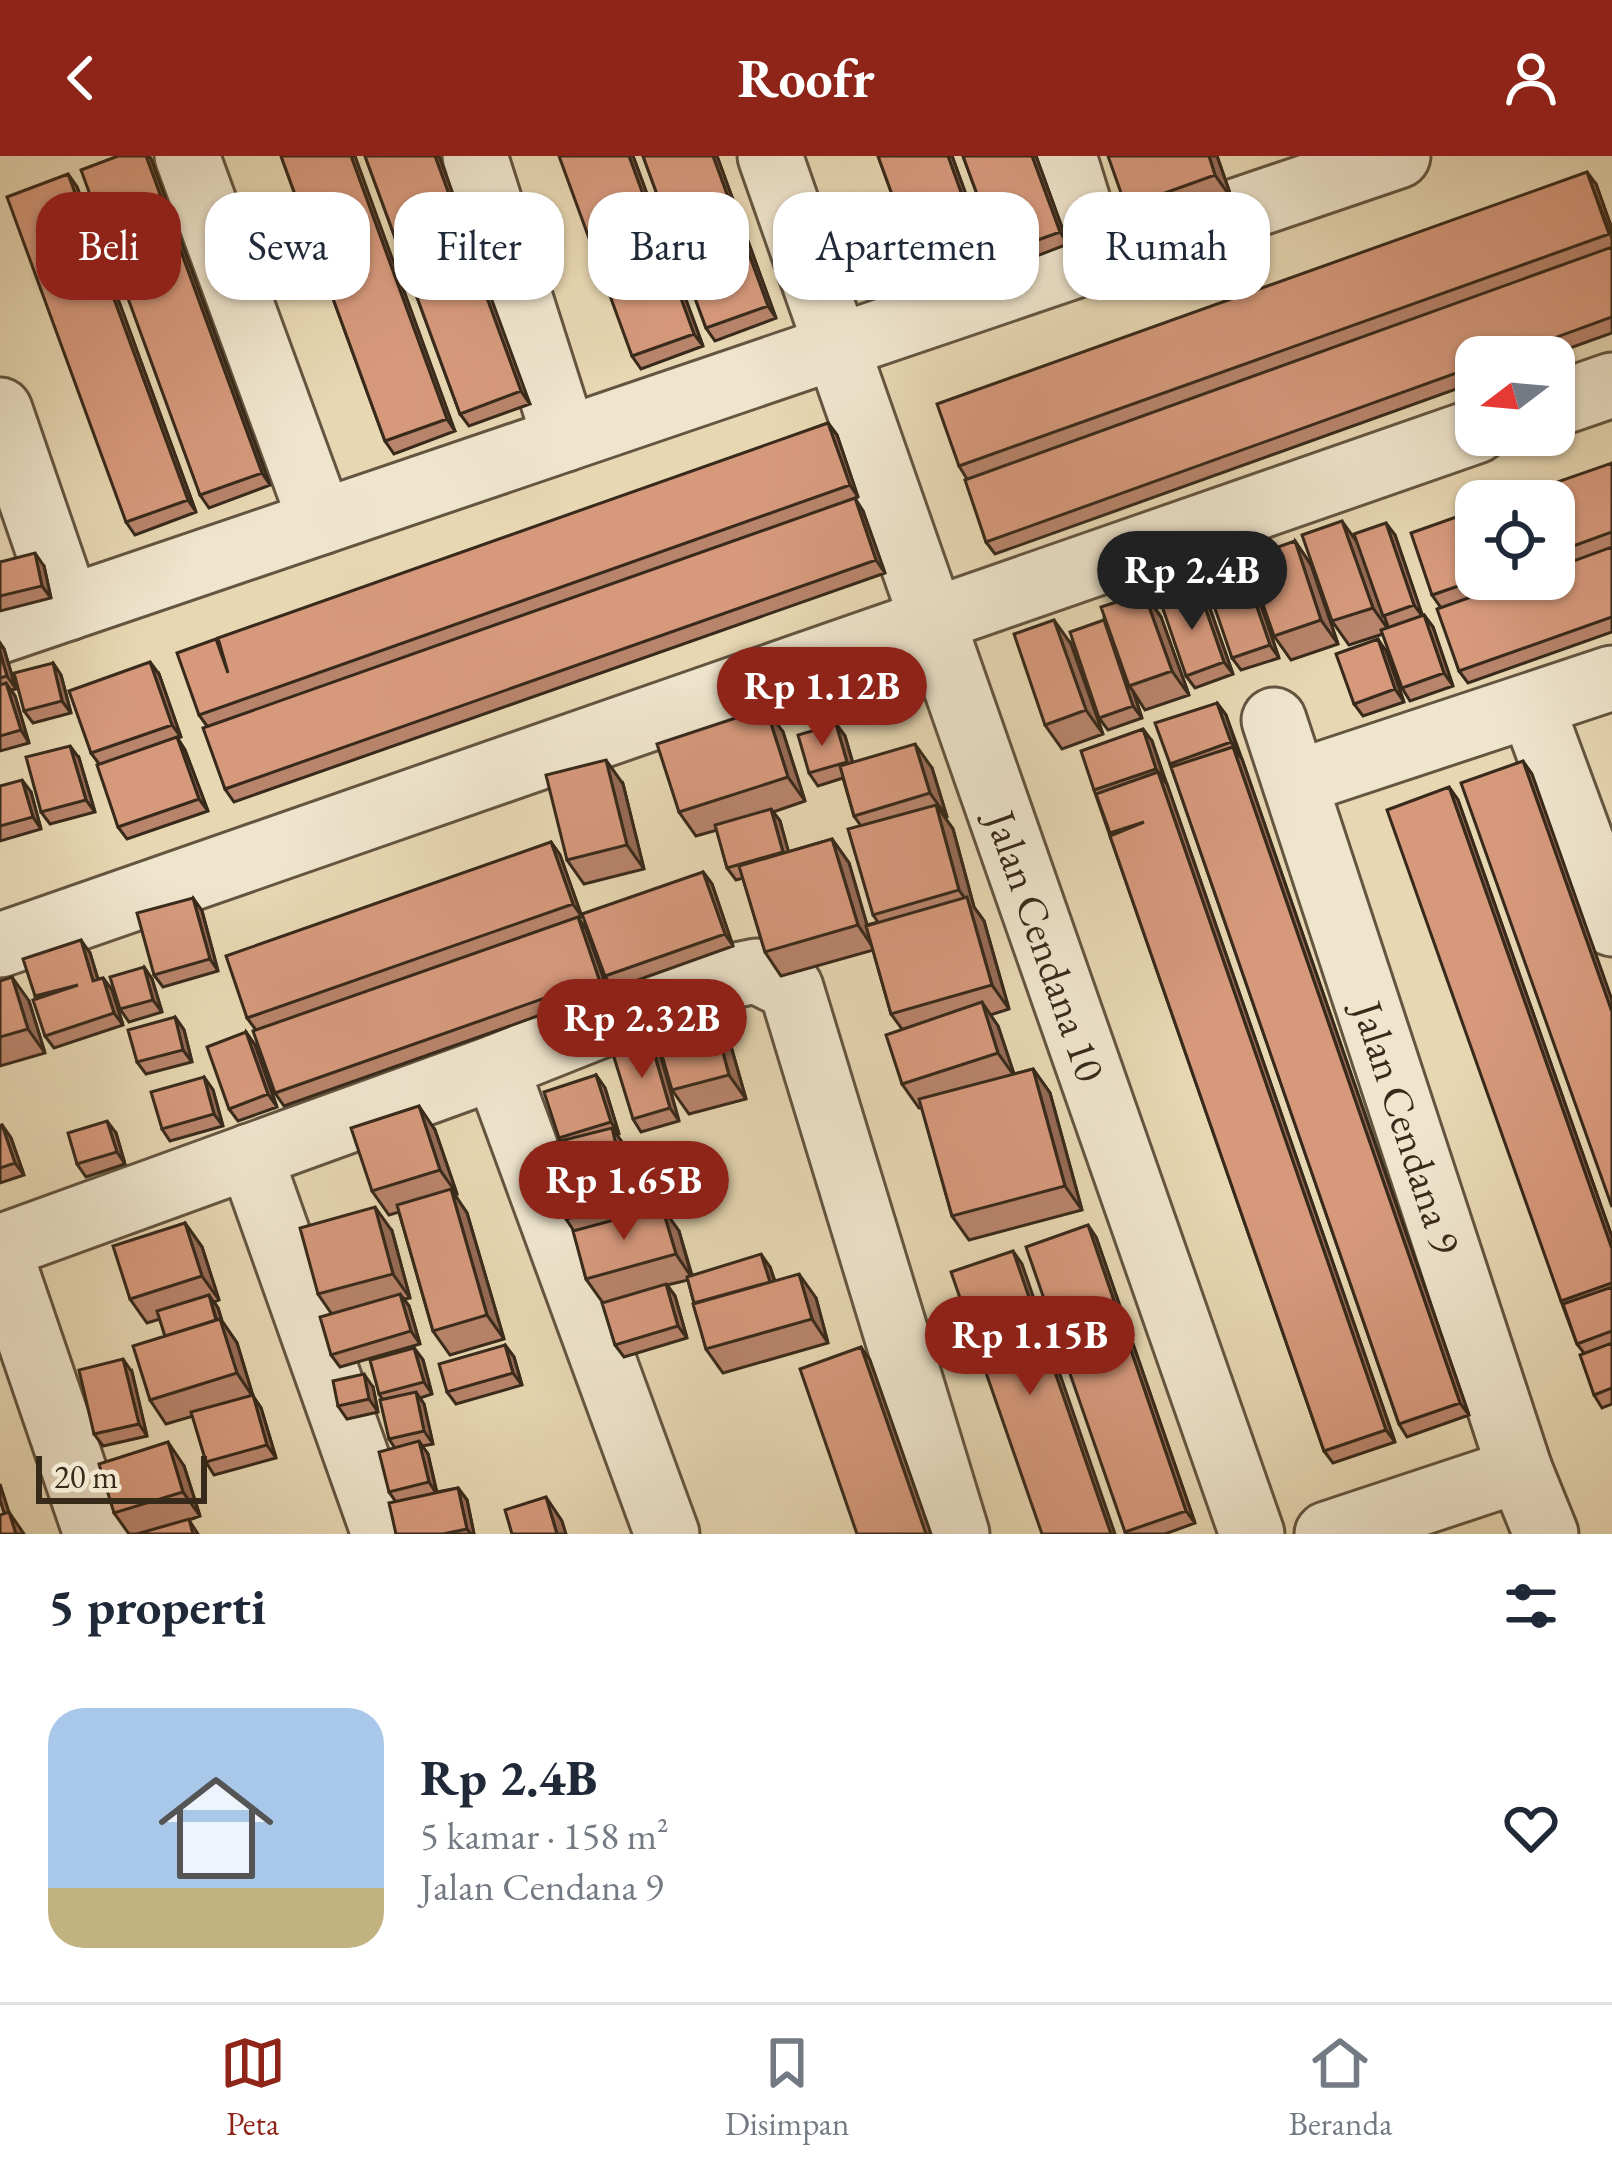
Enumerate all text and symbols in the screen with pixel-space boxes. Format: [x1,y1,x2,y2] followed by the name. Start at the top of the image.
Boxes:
[737,43,875,113] text: Roofr
[48,45,114,111] icon: back
[1498,45,1564,111] icon: person
[36,192,181,300] chip: Beli
[205,192,370,300] chip: Sewa
[394,192,564,300] chip: Filter
[588,192,749,300] chip: Baru
[773,192,1039,300] chip: Apartemen
[1063,192,1270,300] chip: Rumah
[1455,336,1575,456] north arrow
[1455,336,1575,600] map controls
[1455,480,1575,600] button: locate
[1081,531,1303,633] pin: Rp 2.4B
[1124,544,1260,595] text: Rp 2.4B
[698,647,946,749] pin: Rp 1.12B
[744,660,900,711] text: Rp 1.12B
[973,801,1119,1089] street label: Jalan Cendana 10
[518,979,766,1081] pin: Rp 2.32B
[564,992,720,1043] text: Rp 2.32B
[1340,992,1475,1261] street label: Jalan Cendana 9
[500,1141,748,1243] pin: Rp 1.65B
[546,1154,702,1205] text: Rp 1.65B
[906,1296,1154,1398] pin: Rp 1.15B
[952,1309,1108,1360] text: Rp 1.15B
[36,1450,207,1503] scale bar
[54,1455,118,1498] text: 20 m
[48,1573,266,1639] text: 5 properti
[1498,1573,1564,1639] icon: filters
[420,1744,597,1810] text: Rp 2.4B
[144,1756,288,1900] icon: home
[1498,1795,1564,1861] icon: heart
[420,1810,669,1861] text: 5 kamar · 158 m²
[420,1861,664,1912] text: Jalan Cendana 9
[220,2030,286,2145] tab: Peta
[725,2030,849,2145] tab: Disimpan
[1289,2030,1392,2145] tab: Beranda

